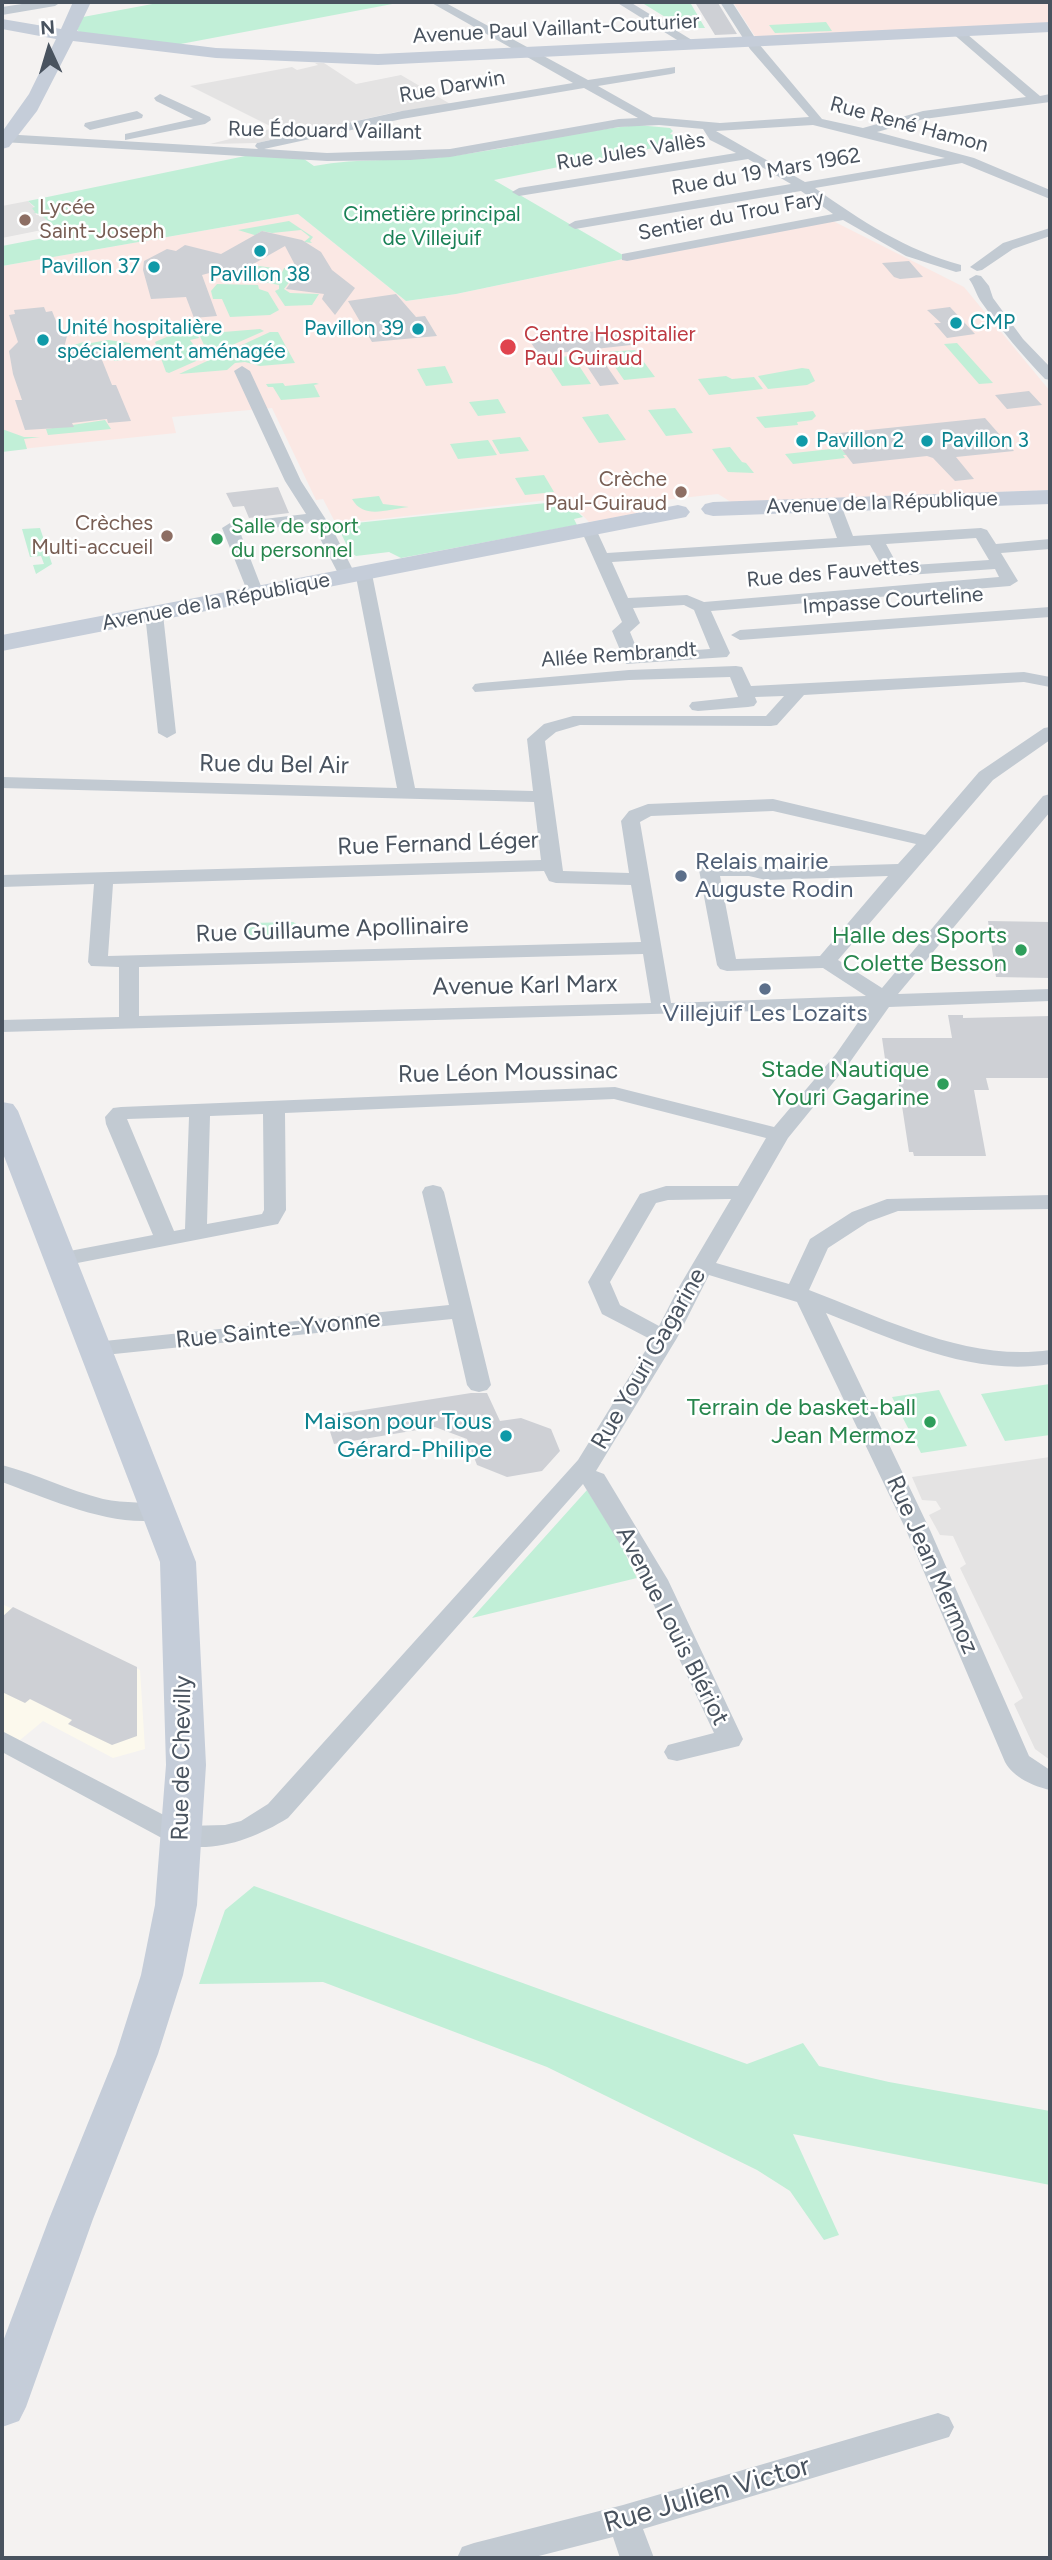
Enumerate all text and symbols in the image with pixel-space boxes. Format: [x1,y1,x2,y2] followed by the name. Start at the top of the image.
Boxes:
[412,9,700,49] street label: Avenue Paul Vaillant-Couturier
[14,14,84,84] north arrow
[39,16,56,40] text: N
[397,65,507,109] street label: Rue Darwin
[827,92,991,158] street label: Rue René Hamon
[228,117,422,145] street label: Rue Édouard Vaillant
[555,128,707,176] street label: Rue Jules Vallès
[670,143,862,201] street label: Rue du 19 Mars 1962
[636,186,826,246] street label: Sentier du Trou Fary
[39,195,164,245] place label: Lycée Saint-Joseph
[343,202,521,252] park label: Cimetière principal de Villejuif
[17,212,33,228] marker: Lycée Saint-Joseph
[252,243,268,259] marker: Pavillon 38
[41,254,140,280] place label: Pavillon 37
[146,259,162,275] marker: Pavillon 37
[210,262,310,288] place label: Pavillon 38
[970,310,1015,336] place label: CMP
[57,315,286,365] place label: Unité hospitalière spécialement aménagée
[948,315,964,331] marker: CMP
[304,316,404,342] place label: Pavillon 39
[410,321,426,337] marker: Pavillon 39
[524,322,696,372] place label: Centre Hospitalier Paul Guiraud
[35,332,51,348] marker: Unité hospitalière spécialement aménagée
[498,337,518,357] marker: Centre Hospitalier Paul Guiraud
[816,428,904,454] place label: Pavillon 2
[941,428,1029,454] place label: Pavillon 3
[794,433,810,449] marker: Pavillon 2
[919,433,935,449] marker: Pavillon 3
[545,467,667,517] place label: Crèche Paul-Guiraud
[673,484,689,500] marker: Crèche Paul-Guiraud
[766,486,998,520] street label: Avenue de la République
[31,511,153,561] place label: Crèches Multi-accueil
[231,514,359,564] place label: Salle de sport du personnel
[159,528,175,544] marker: Crèches Multi-accueil
[209,531,225,547] marker: Salle de sport du personnel
[746,553,920,593] street label: Rue des Fauvettes
[100,568,332,636] street label: Avenue de la République
[802,582,984,620] street label: Impasse Courteline
[540,637,698,673] street label: Allée Rembrandt
[199,749,349,781] street label: Rue du Bel Air
[337,826,539,862] street label: Rue Fernand Léger
[695,848,853,904] place label: Relais mairie Auguste Rodin
[673,868,689,884] marker: Relais mairie Auguste Rodin
[195,911,469,949] street label: Rue Guillaume Apollinaire
[832,922,1007,978] place label: Halle des Sports Colette Besson
[1013,942,1029,958] marker: Halle des Sports Colette Besson
[432,970,618,1002] street label: Avenue Karl Marx
[757,981,773,997] marker: Villejuif Les Lozaits
[662,1000,868,1028] place label: Villejuif Les Lozaits
[761,1056,929,1112] place label: Stade Nautique Youri Gagarine
[398,1057,618,1089] street label: Rue Léon Moussinac
[935,1076,951,1092] marker: Stade Nautique Youri Gagarine
[585,1263,713,1455] street label: Rue Youri Gagarine
[174,1305,382,1355] street label: Rue Sainte-Yvonne
[687,1394,916,1450] place label: Terrain de basket-ball Jean Mermoz
[304,1408,492,1464] place label: Maison pour Tous Gérard-Philipe
[922,1414,938,1430] marker: Terrain de basket-ball Jean Mermoz
[498,1428,514,1444] marker: Maison pour Tous Gérard-Philipe
[880,1471,984,1659] street label: Rue Jean Mermoz
[609,1522,735,1730] street label: Avenue Louis Blériot
[166,1675,198,1841] street label: Rue de Chevilly
[600,2449,814,2541] street label: Rue Julien Victor

